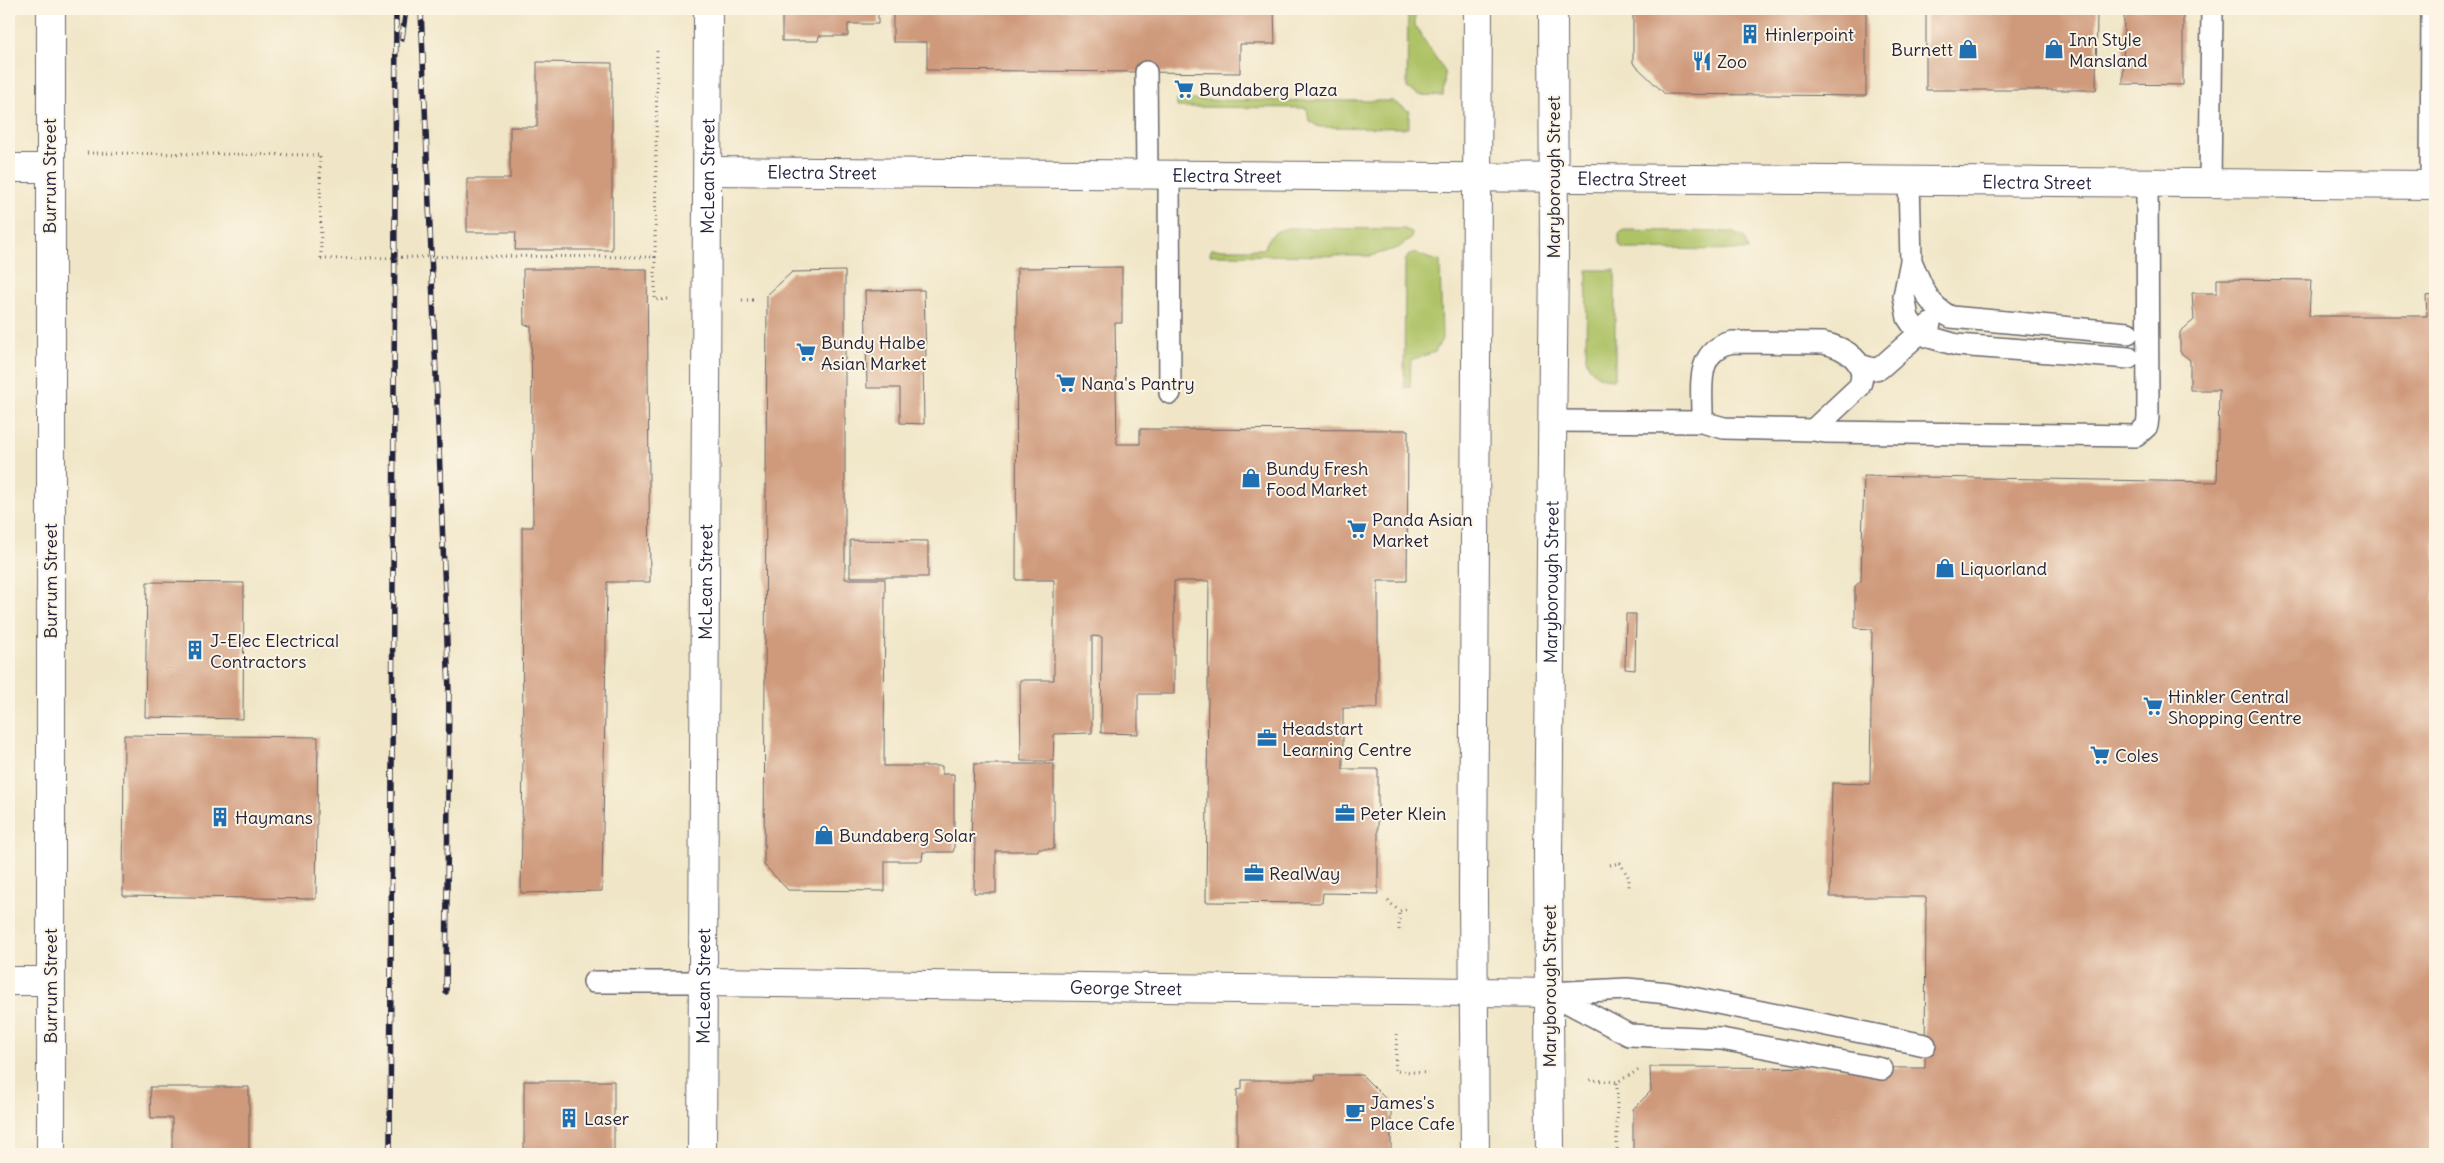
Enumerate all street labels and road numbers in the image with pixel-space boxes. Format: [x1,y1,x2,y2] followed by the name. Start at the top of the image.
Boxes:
[1542,96,1565,258] street label: Maryborough Street
[38,118,61,234] street label: Burrum Street
[695,118,719,234] street label: McLean Street
[767,160,877,184] street label: Electra Street
[1172,163,1282,187] street label: Electra Street
[1577,167,1687,190] street label: Electra Street
[1982,170,2092,194] street label: Electra Street
[1538,500,1563,664] street label: Maryborough Street
[39,523,62,639] street label: Burrum Street
[693,524,717,640] street label: McLean Street
[1538,905,1561,1067] street label: Maryborough Street
[39,928,62,1044] street label: Burrum Street
[691,928,715,1044] street label: McLean Street
[1070,975,1182,1000] street label: George Street

